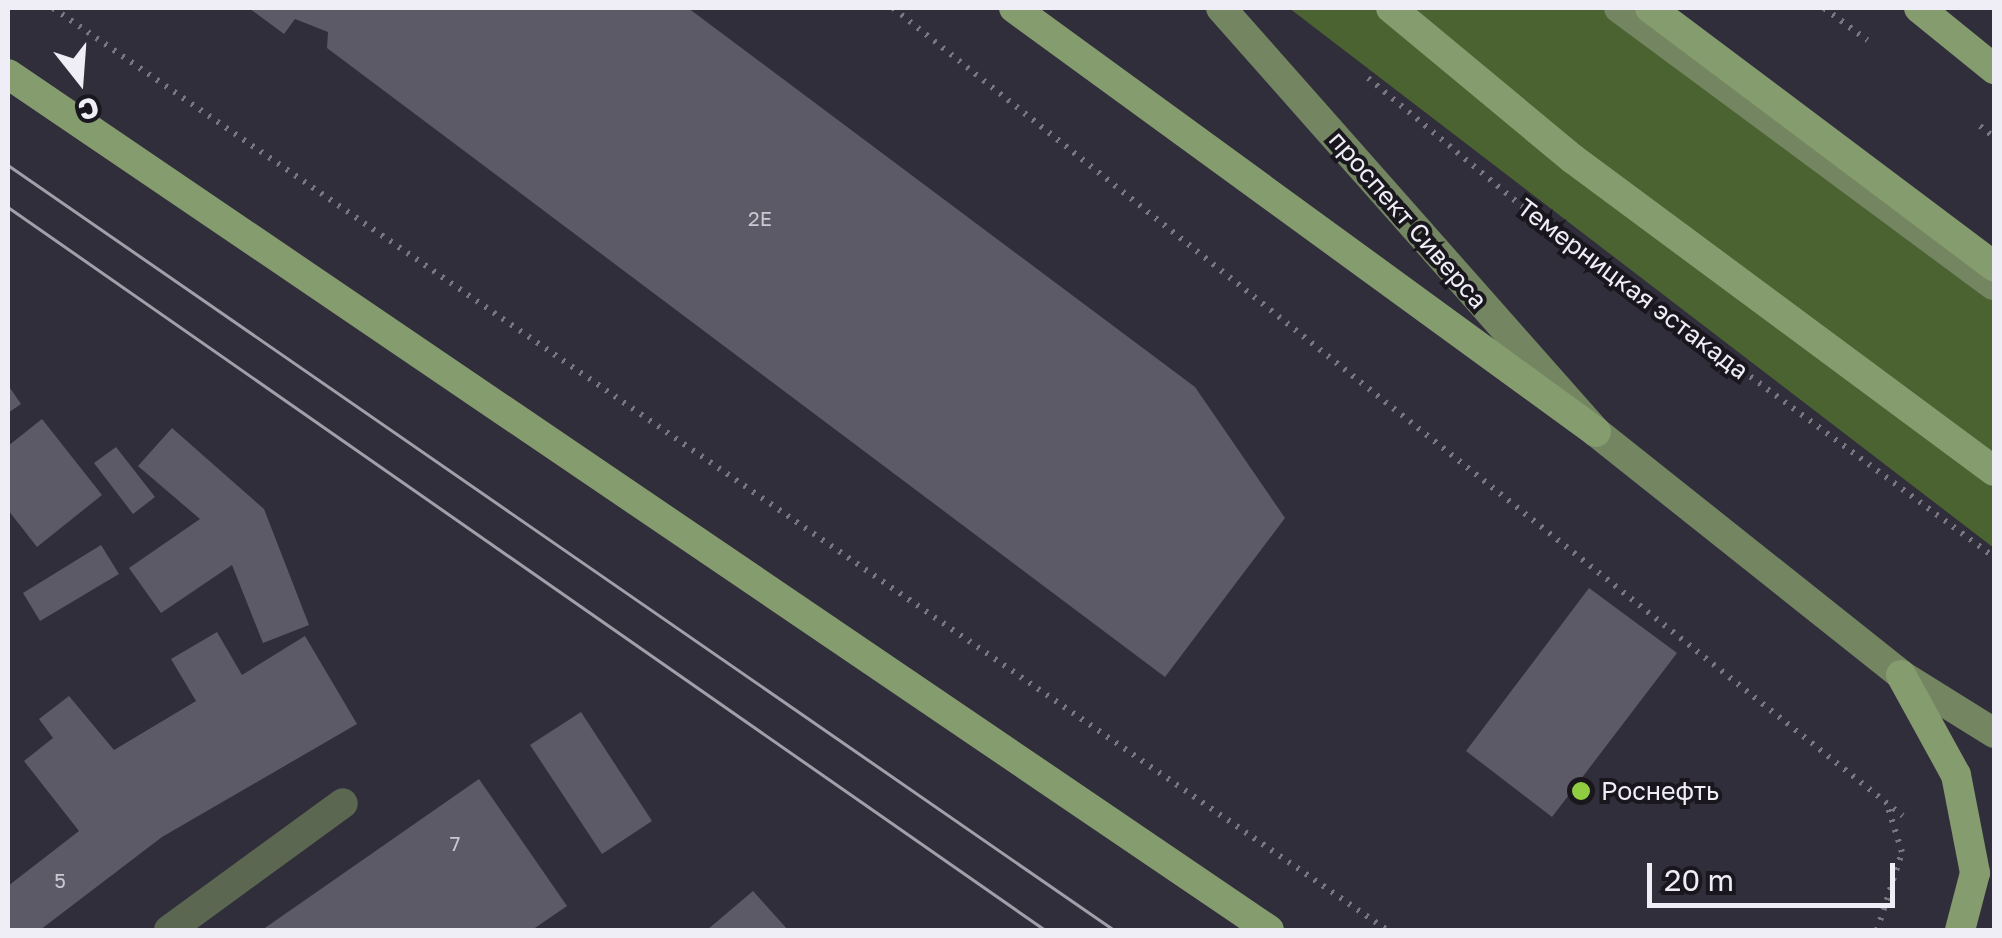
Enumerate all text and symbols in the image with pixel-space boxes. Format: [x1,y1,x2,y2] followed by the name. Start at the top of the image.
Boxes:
[30,30,130,130] north arrow
[75,90,103,128] text: С
[1323,125,1493,315] street label: проспект Сиверса
[1512,192,1754,386] street label: Темерницкая эстакада
[748,206,772,230] house number: 2Е
[1601,776,1719,806] place label: Роснефть
[1570,780,1592,802] marker: Роснефть
[450,831,460,855] house number: 7
[1652,843,1900,905] scale bar
[1664,862,1734,898] text: 20 m
[54,868,66,892] house number: 5

